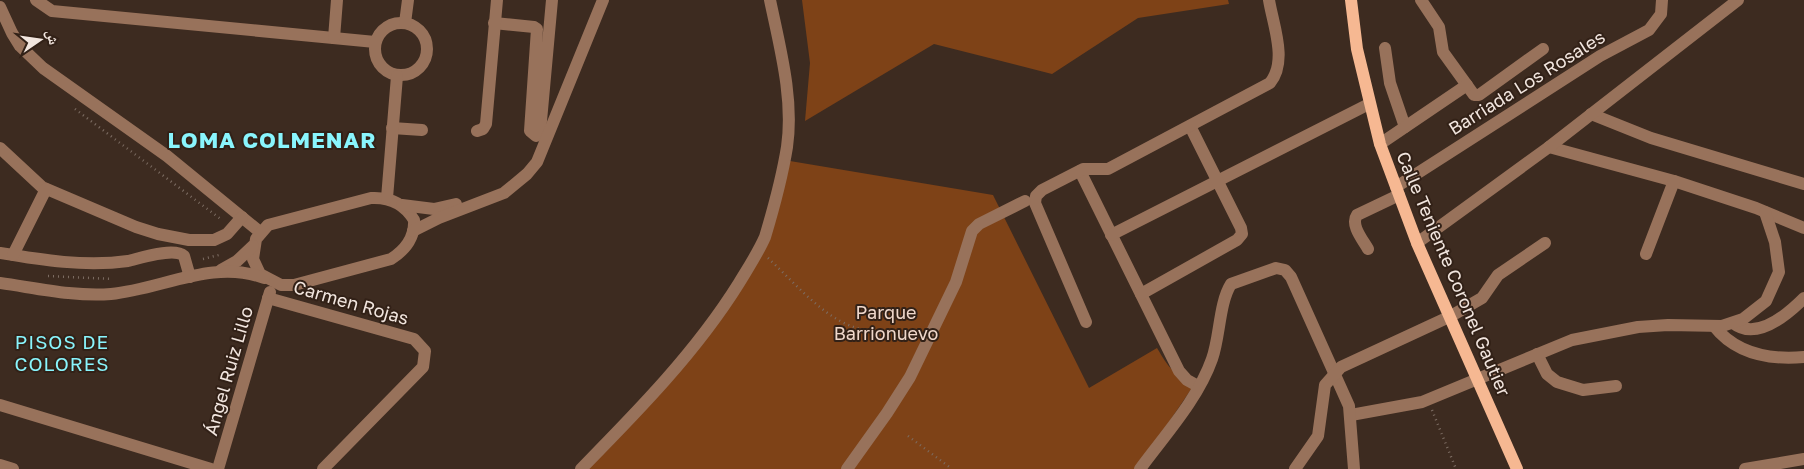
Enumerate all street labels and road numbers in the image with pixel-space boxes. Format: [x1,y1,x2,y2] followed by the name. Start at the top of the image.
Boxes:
[1444,25,1609,139] street label: Barriada Los Rosales
[1392,148,1516,399] street label: Calle Teniente Coronel Gautier
[291,275,411,329] street label: Carmen Rojas
[199,304,257,438] street label: Ángel Ruiz Lillo

